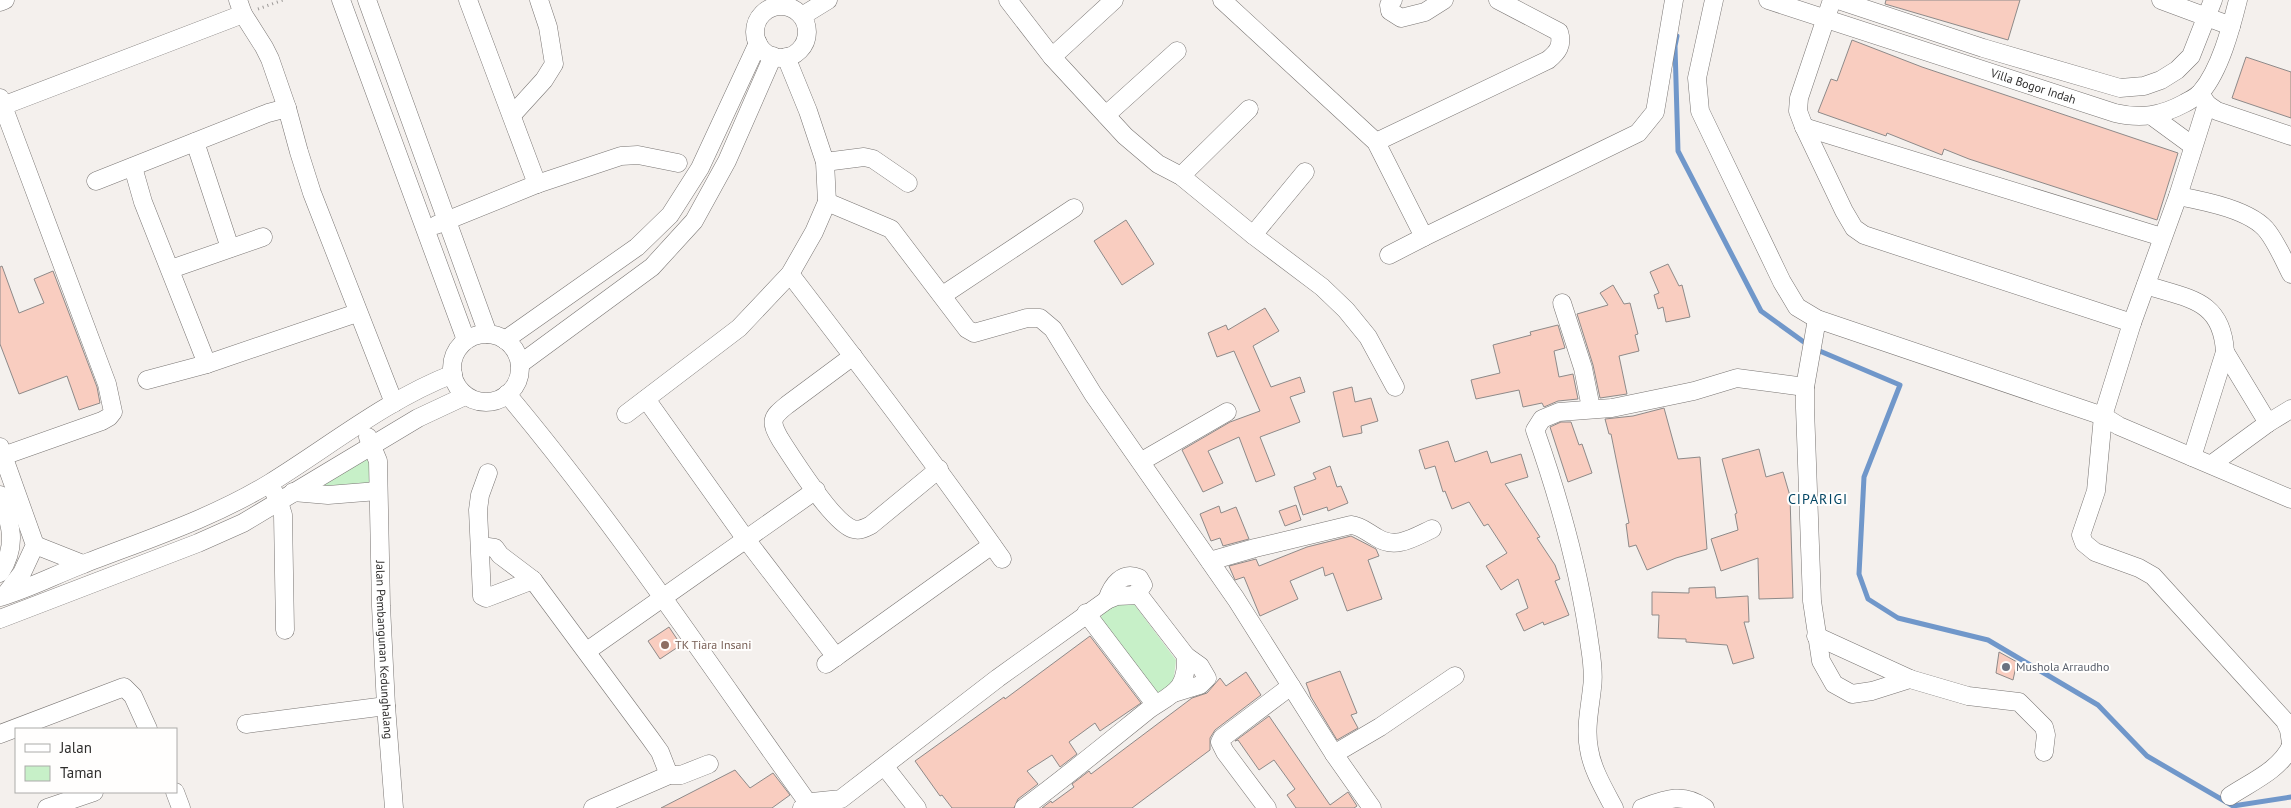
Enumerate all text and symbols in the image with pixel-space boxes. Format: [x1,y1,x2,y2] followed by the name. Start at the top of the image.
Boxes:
[1988,65,2078,107] street label: Villa Bogor Indah
[1788,490,1848,508] district label: CIPARIGI
[373,559,397,740] street label: Jalan Pembangunan Kedunghalang
[675,637,751,652] place label: TK Tiara Insani
[659,639,671,651] marker: TK Tiara Insani
[2016,659,2109,674] place label: Mushola Arraudho
[2000,661,2012,673] marker: Mushola Arraudho
[15,728,178,793] legend
[59,738,92,757] text: Jalan
[60,763,102,782] text: Taman

